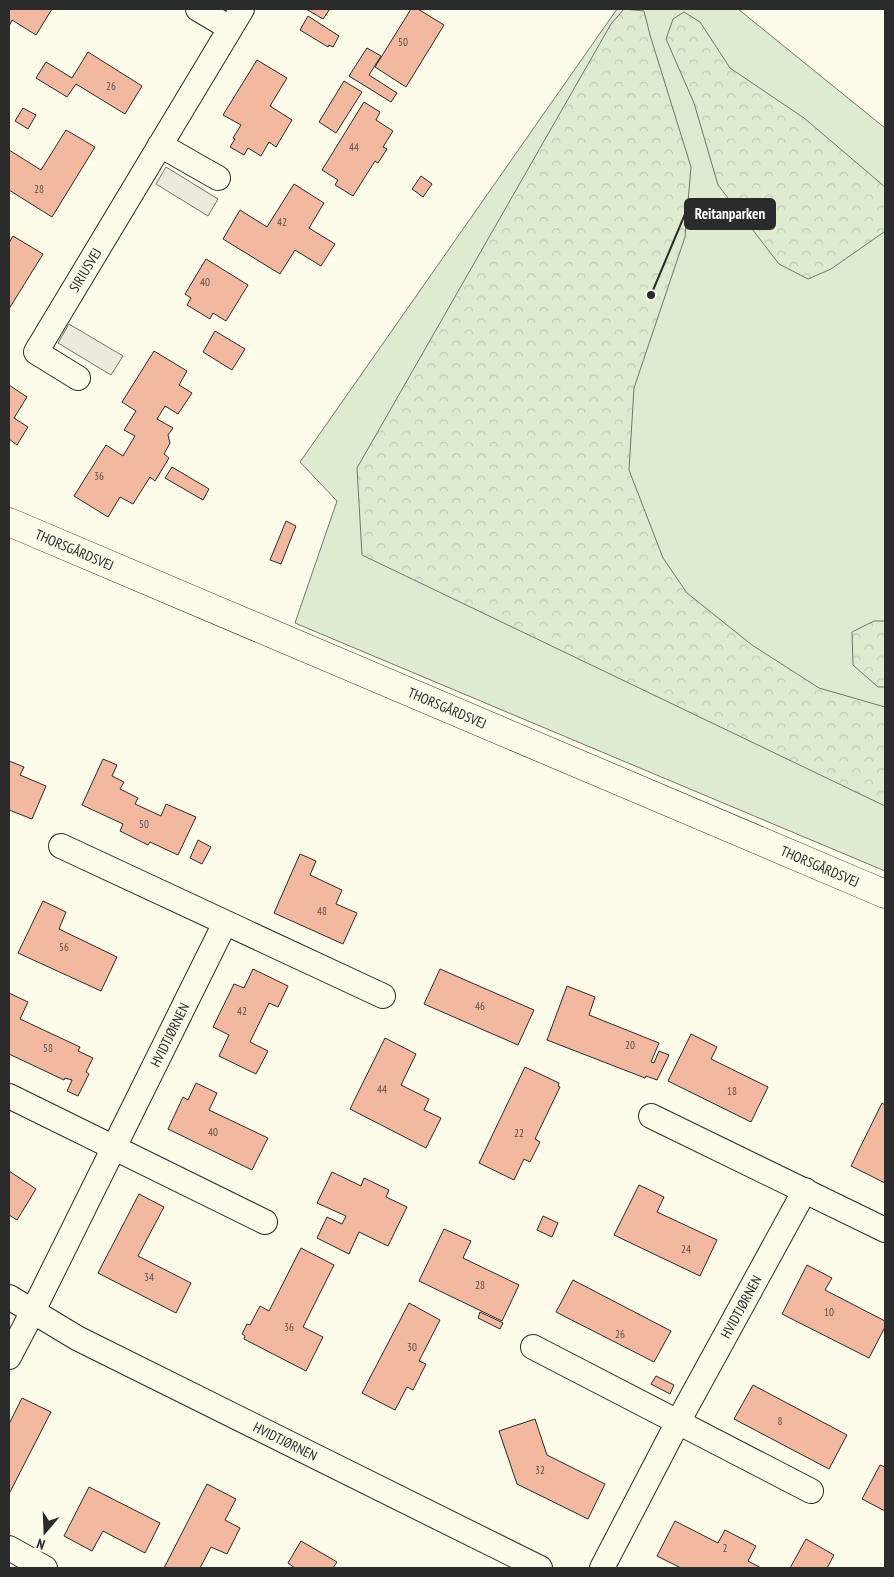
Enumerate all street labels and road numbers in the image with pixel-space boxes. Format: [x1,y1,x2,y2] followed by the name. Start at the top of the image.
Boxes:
[65,245,105,295] street label: SIRIUSVEJ
[32,525,116,574] street label: THORSGÅRDSVEJ
[405,683,489,733] street label: THORSGÅRDSVEJ
[778,842,862,891] street label: THORSGÅRDSVEJ
[146,1000,193,1070] street label: HVIDTJØRNEN
[717,1272,766,1341] street label: HVIDTJØRNEN
[250,1418,320,1465] street label: HVIDTJØRNEN

